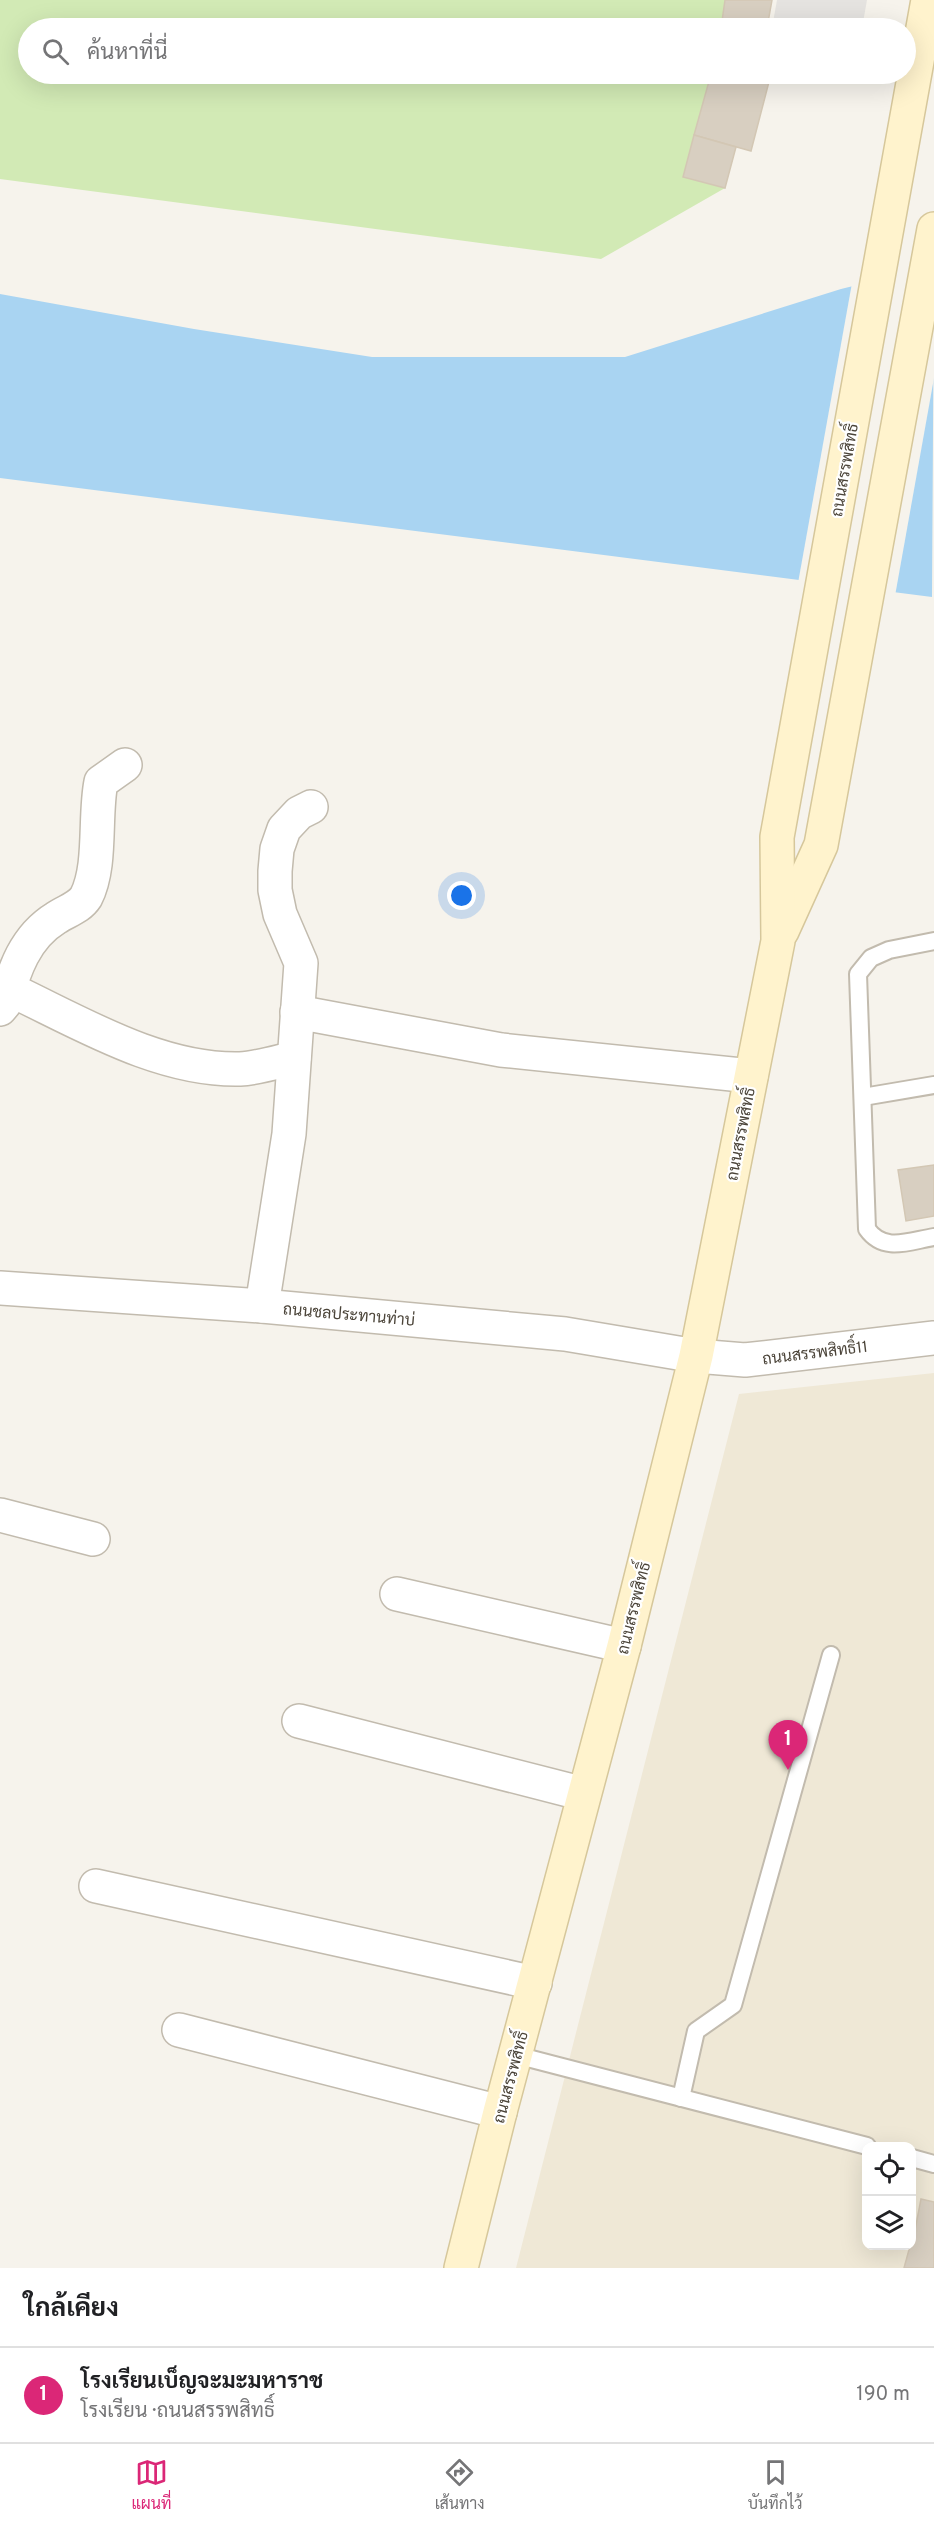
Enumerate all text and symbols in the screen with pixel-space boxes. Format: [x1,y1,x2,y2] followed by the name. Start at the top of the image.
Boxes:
[18,18,916,84] search box
[39,35,72,68] icon: search
[87,40,167,67] text: ค้นหาที่นี่
[822,421,864,519] street label: ถนนสรรพสิทธิ์
[447,881,476,910] your location
[717,1085,761,1183] street label: ถนนสรรพสิทธิ์
[282,1298,416,1332] street label: ถนนชลประทานท่าบ่
[760,1331,869,1370] street label: ถนนสรรพสิทธิ์11
[608,1558,656,1657] street label: ถนนสรรพสิทธิ์
[768,1720,808,1770] pin: 1
[484,2027,534,2126] street label: ถนนสรรพสิทธิ์
[862,2142,916,2250] map controls
[862,2142,916,2196] button: locate
[862,2196,916,2250] button: layers
[24,2293,119,2326] text: ใกล้เคียง
[81,2369,323,2396] text: โรงเรียนเบ็ญจะมะมหาราช
[40,2382,48,2408] text: 1
[856,2382,910,2408] text: 190 m
[81,2399,275,2425] text: โรงเรียน · ถนนสรรพสิทธิ์
[132,2456,171,2515] tab: แผนที่
[435,2456,485,2515] tab: เส้นทาง
[748,2456,802,2515] tab: บันทึกไว้

